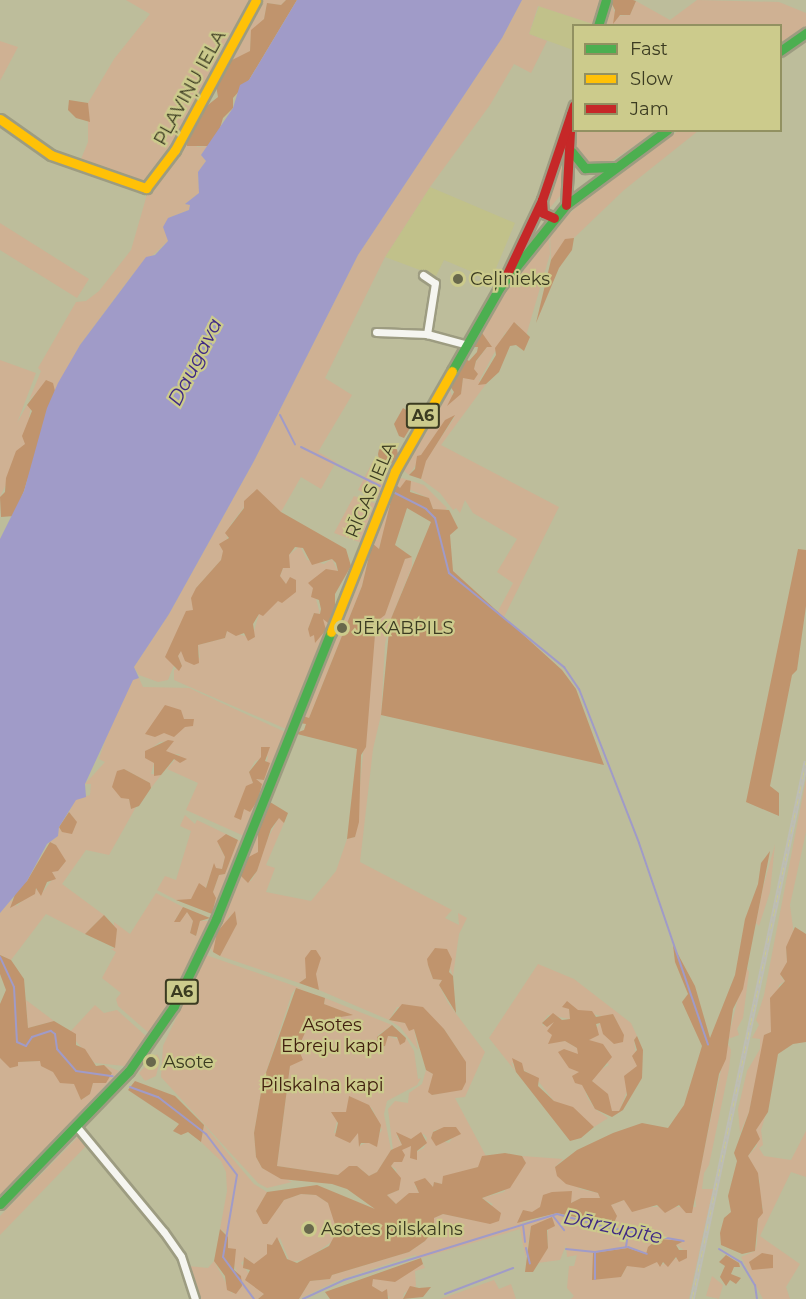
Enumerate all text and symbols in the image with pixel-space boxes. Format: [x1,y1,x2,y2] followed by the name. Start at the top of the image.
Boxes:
[572,24,782,132] legend
[150,27,230,149] street label: PĻAVIŅU IELA
[630,38,668,60] text: Fast
[630,68,673,90] text: Slow
[630,98,669,120] text: Jam
[470,268,550,290] place label: Ceļinieks
[451,272,465,286] marker: Ceļinieks
[163,314,227,410] water label: Daugava
[405,403,441,429] road number: A6
[341,439,401,541] street label: RĪGAS IELA
[354,617,454,639] place label: JĒKABPILS
[335,621,349,635] marker: JĒKABPILS
[164,979,200,1005] road number: A6
[281,1015,383,1058] park label: Asotes Ebreju kapi
[163,1051,214,1073] place label: Asote
[144,1055,158,1069] marker: Asote
[260,1074,384,1096] park label: Pilskalna kapi
[561,1205,665,1249] water label: Dārzupīte
[321,1218,463,1240] place label: Asotes pilskalns
[302,1222,316,1236] marker: Asotes pilskalns

